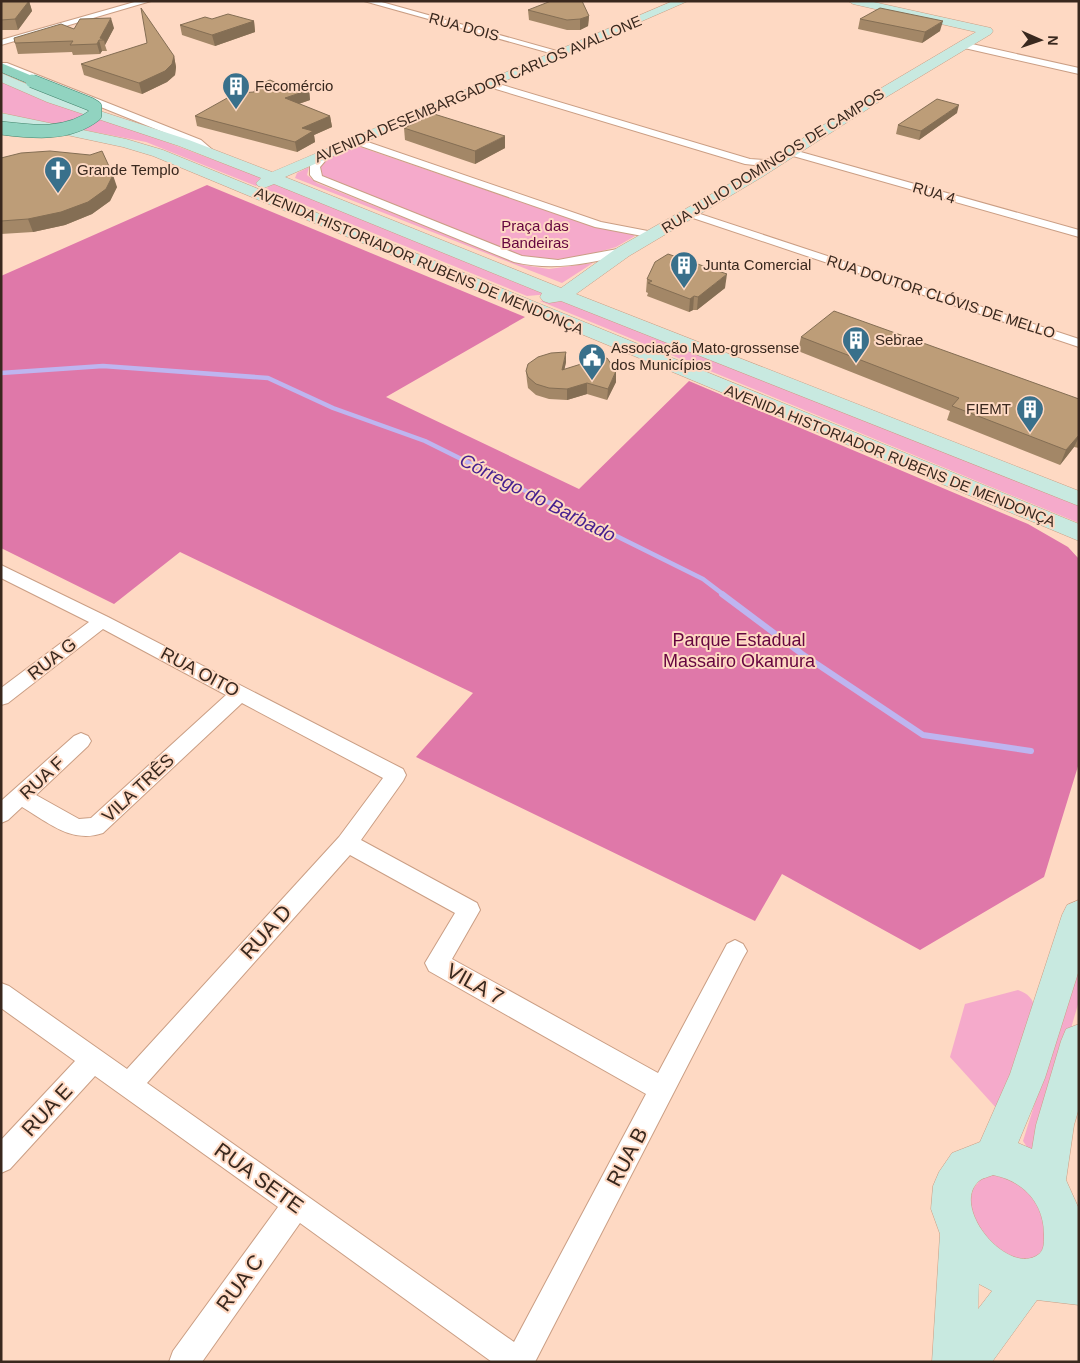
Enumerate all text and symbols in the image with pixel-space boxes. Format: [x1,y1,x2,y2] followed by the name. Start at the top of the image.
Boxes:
[427,9,501,44] street label: RUA DOIS
[312,12,644,165] street label: AVENIDA DESEMBARGADOR CARLOS AVALLONE
[1015,15,1065,65] north arrow
[1045,35,1061,46] text: N
[221,71,251,110] building icon: Fecomércio
[255,77,333,94] place label: Fecomércio
[658,85,887,236] street label: RUA JULIO DOMINGOS DE CAMPOS
[43,155,73,194] church icon: Grande Templo
[77,161,179,178] place label: Grande Templo
[911,178,957,207] street label: RUA 4
[252,183,586,338] street label: AVENIDA HISTORIADOR RUBENS DE MENDONÇA
[501,217,569,251] park label: Praça das Bandeiras
[669,250,699,289] building icon: Junta Comercial
[825,252,1057,342] street label: RUA DOUTOR CLÓVIS DE MELLO
[703,256,811,273] place label: Junta Comercial
[841,325,871,364] building icon: Sebrae
[875,331,923,348] place label: Sebrae
[611,339,799,373] place label: Associação Mato-grossense dos Municípios
[577,342,607,381] public building icon: Associação Mato-grossense dos Municípios
[722,381,1058,530] street label: AVENIDA HISTORIADOR RUBENS DE MENDONÇA
[1015,394,1045,433] building icon: FIEMT
[966,400,1011,417] place label: FIEMT
[456,449,619,546] water label: Córrego do Barbado
[663,630,816,671] park label: Parque Estadual Massairo Okamura
[24,634,80,684] street label: RUA G
[157,643,243,701] street label: RUA OITO
[98,750,178,826] street label: VILA TRÊS
[16,753,68,803] street label: RUA F
[236,900,296,963] street label: RUA D
[443,959,508,1009] street label: VILA 7
[17,1079,77,1141] street label: RUA E
[602,1124,652,1190] street label: RUA B
[211,1138,308,1217] street label: RUA SETE
[211,1250,268,1315] street label: RUA C

